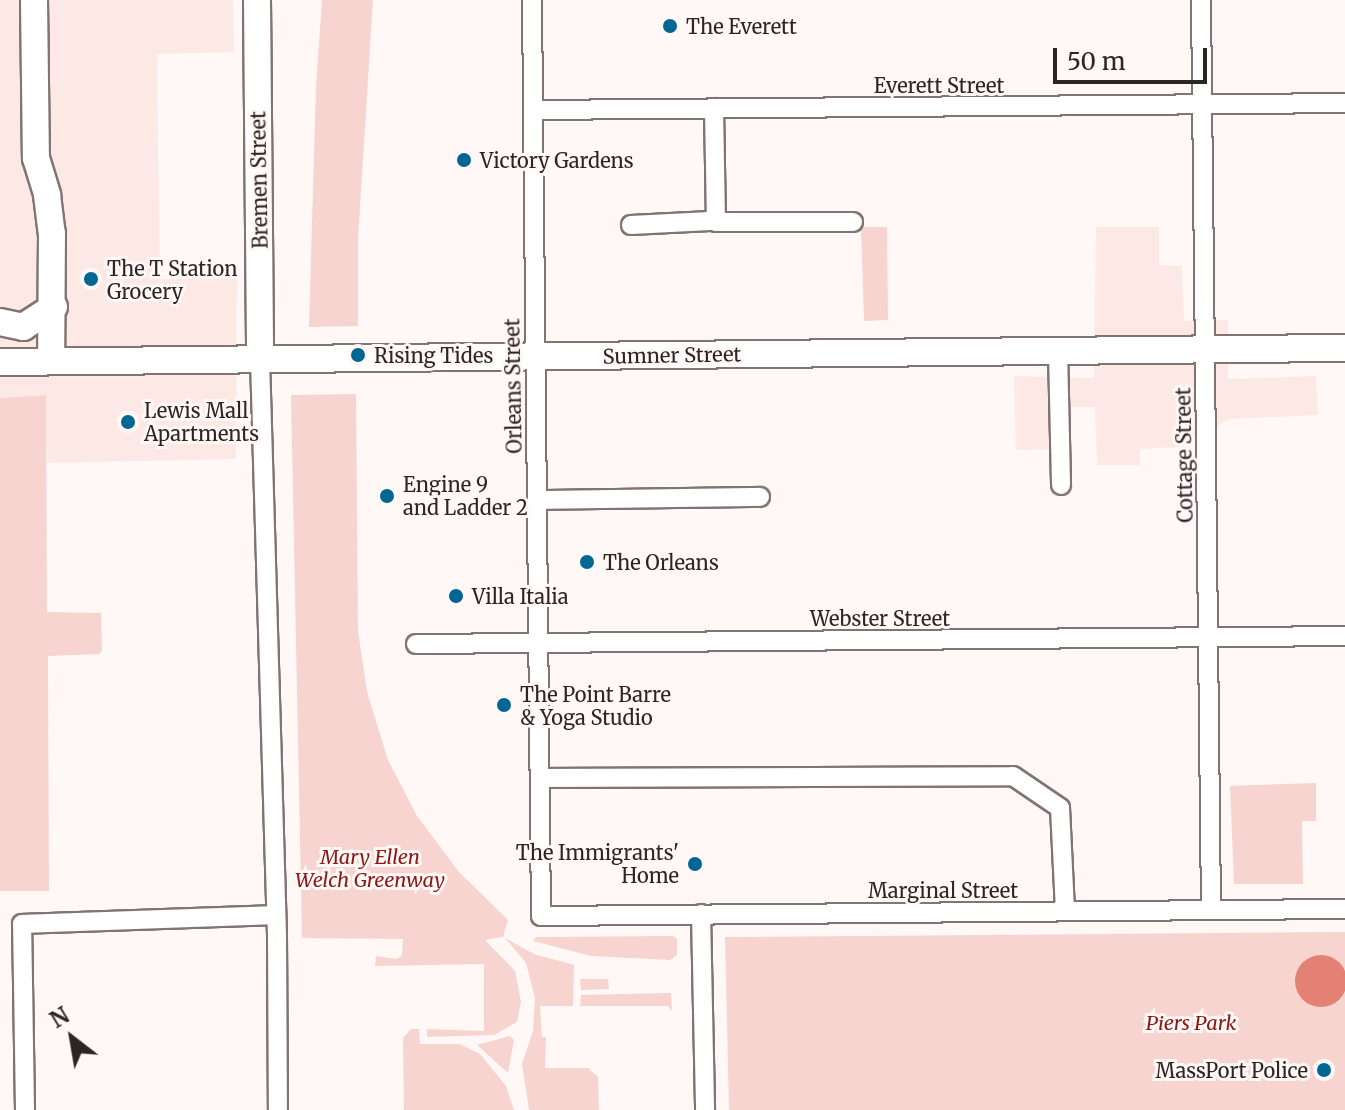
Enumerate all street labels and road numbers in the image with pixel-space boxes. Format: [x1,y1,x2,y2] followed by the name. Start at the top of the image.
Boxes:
[874,73,1004,97] street label: Everett Street
[246,111,272,249] street label: Bremen Street
[500,318,526,454] street label: Orleans Street
[603,342,741,368] street label: Sumner Street
[1171,387,1197,523] street label: Cottage Street
[810,606,950,630] street label: Webster Street
[868,878,1018,902] street label: Marginal Street

